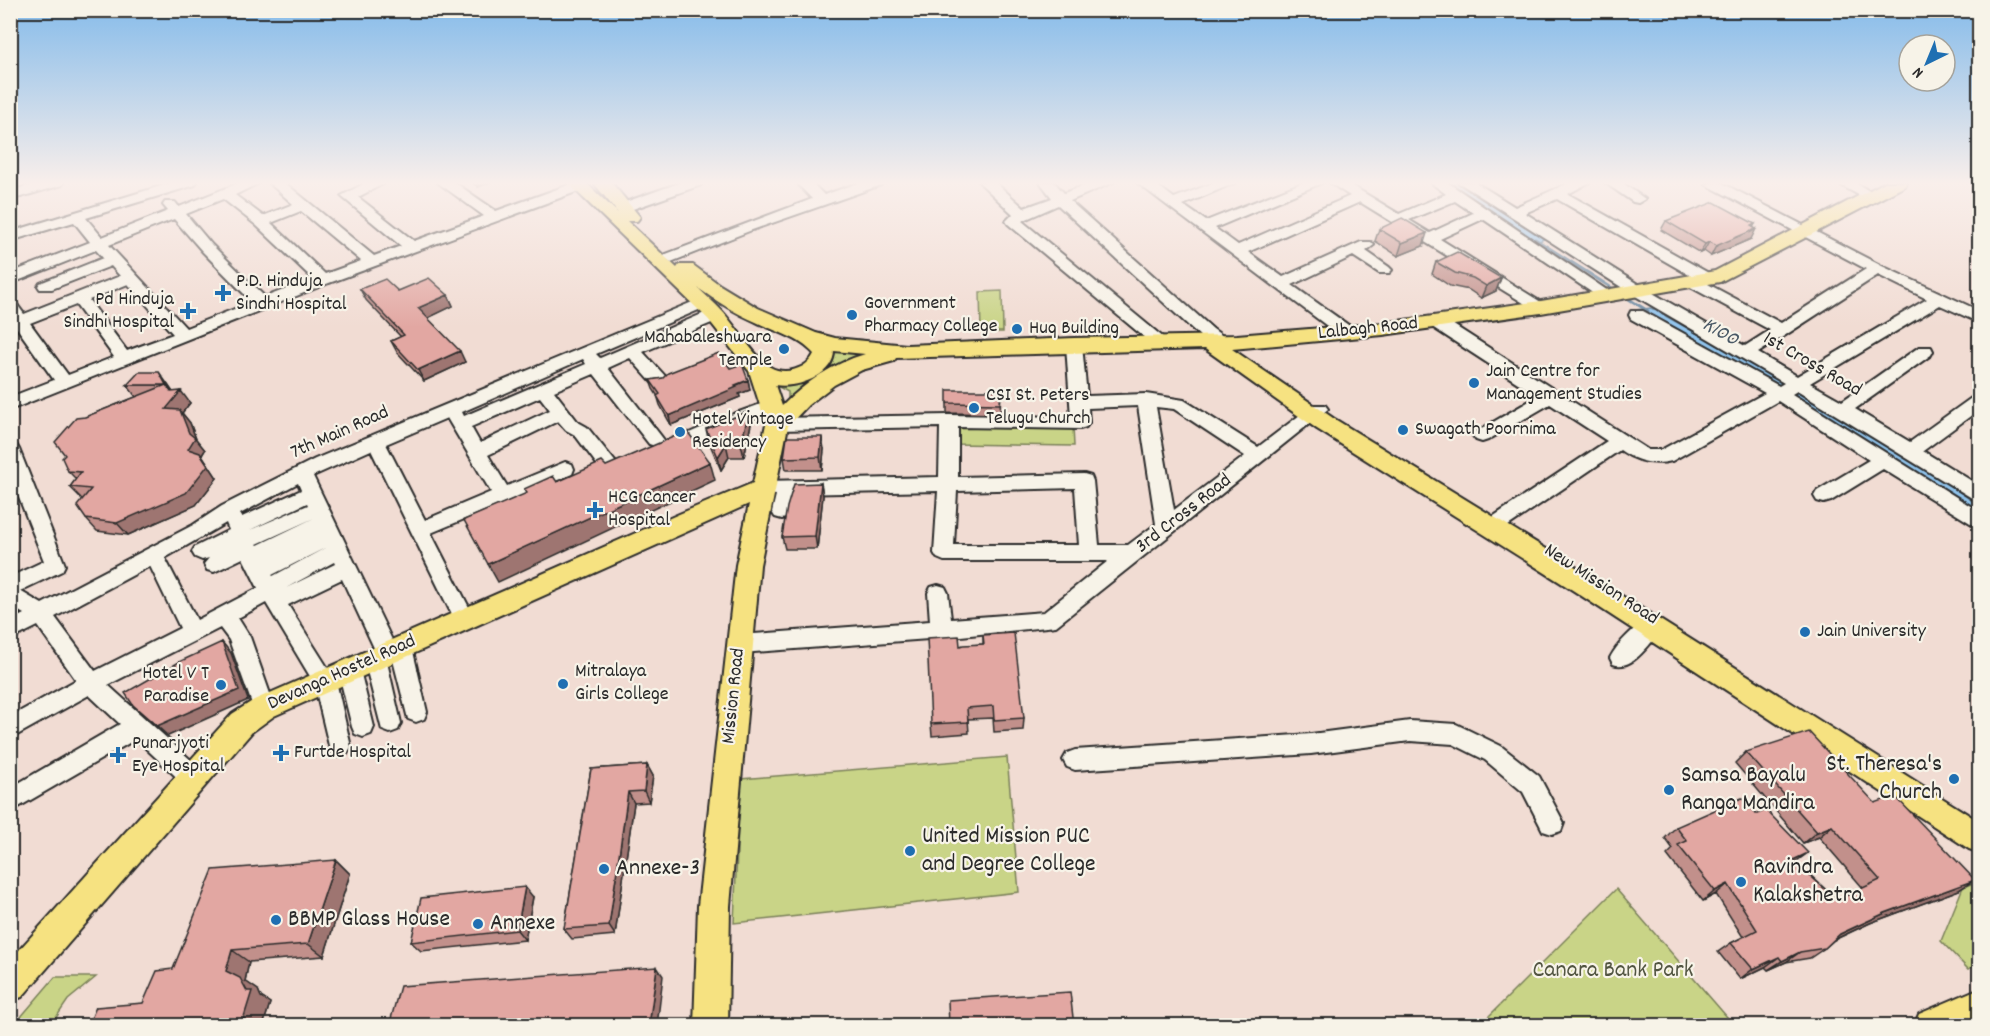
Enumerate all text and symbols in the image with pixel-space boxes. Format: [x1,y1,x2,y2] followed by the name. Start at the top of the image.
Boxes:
[1897,33,1957,93] north arrow
[1908,61,1929,83] text: N
[236,268,347,319] place label: P.D. Hinduja Sindhi Hospital
[214,284,232,302] marker: P.D. Hinduja Sindhi Hospital
[64,286,175,337] place label: Pd Hinduja Sindhi Hospital
[864,290,998,341] place label: Government Pharmacy College
[179,302,197,320] marker: Pd Hinduja Sindhi Hospital
[845,308,859,322] marker: Government Pharmacy College
[1317,310,1419,348] street label: Lalbagh Road
[1696,311,1745,356] water label: K100
[1029,315,1119,343] place label: Huq Building
[1010,322,1024,336] marker: Huq Building
[644,324,773,375] place label: Mahabaleshwara Temple
[1757,325,1867,405] street label: 1st Cross Road
[777,342,791,356] marker: Mahabaleshwara Temple
[1486,358,1642,409] place label: Jain Centre for Management Studies
[1467,376,1481,390] marker: Jain Centre for Management Studies
[986,382,1090,433] place label: CSI St. Peters Telugu Church
[286,399,394,467] street label: 7th Main Road
[967,401,981,415] marker: CSI St. Peters Telugu Church
[692,406,794,457] place label: Hotel Vintage Residency
[1415,416,1556,444] place label: Swagath Poornima
[1396,423,1410,437] marker: Swagath Poornima
[673,425,687,439] marker: Hotel Vintage Residency
[1130,467,1238,561] street label: 3rd Cross Road
[608,484,696,535] place label: HCG Cancer Hospital
[586,501,604,519] marker: HCG Cancer Hospital
[1538,537,1664,633] street label: New Mission Road
[1817,618,1927,646] place label: Jain University
[1798,625,1812,639] marker: Jain University
[264,628,420,718] street label: Devanga Hostel Road
[715,647,753,745] street label: Mission Road
[575,658,669,709] place label: Mitralaya Girls College
[142,660,209,711] place label: Hotel V T Paradise
[556,677,570,691] marker: Mitralaya Girls College
[214,678,228,692] marker: Hotel V T Paradise
[132,730,225,781] place label: Punarjyoti Eye Hospital
[294,739,411,767] place label: Furtde Hospital
[272,744,290,762] marker: Furtde Hospital
[109,746,127,764] marker: Punarjyoti Eye Hospital
[1826,748,1942,810] place label: St. Theresa's Church
[1681,759,1815,821] place label: Samsa Bayalu Ranga Mandira
[1947,772,1961,786] marker: St. Theresa's Church
[1662,783,1676,797] marker: Samsa Bayalu Ranga Mandira
[922,820,1096,882] place label: United Mission PUC and Degree College
[903,844,917,858] marker: United Mission PUC and Degree College
[1753,851,1864,913] place label: Ravindra Kalakshetra
[616,852,700,886] place label: Annexe-3
[597,862,611,876] marker: Annexe-3
[1734,875,1748,889] marker: Ravindra Kalakshetra
[288,903,450,937] place label: BBMP Glass House
[490,907,555,941] place label: Annexe
[269,913,283,927] marker: BBMP Glass House
[471,917,485,931] marker: Annexe
[1532,954,1694,988] park label: Canara Bank Park

